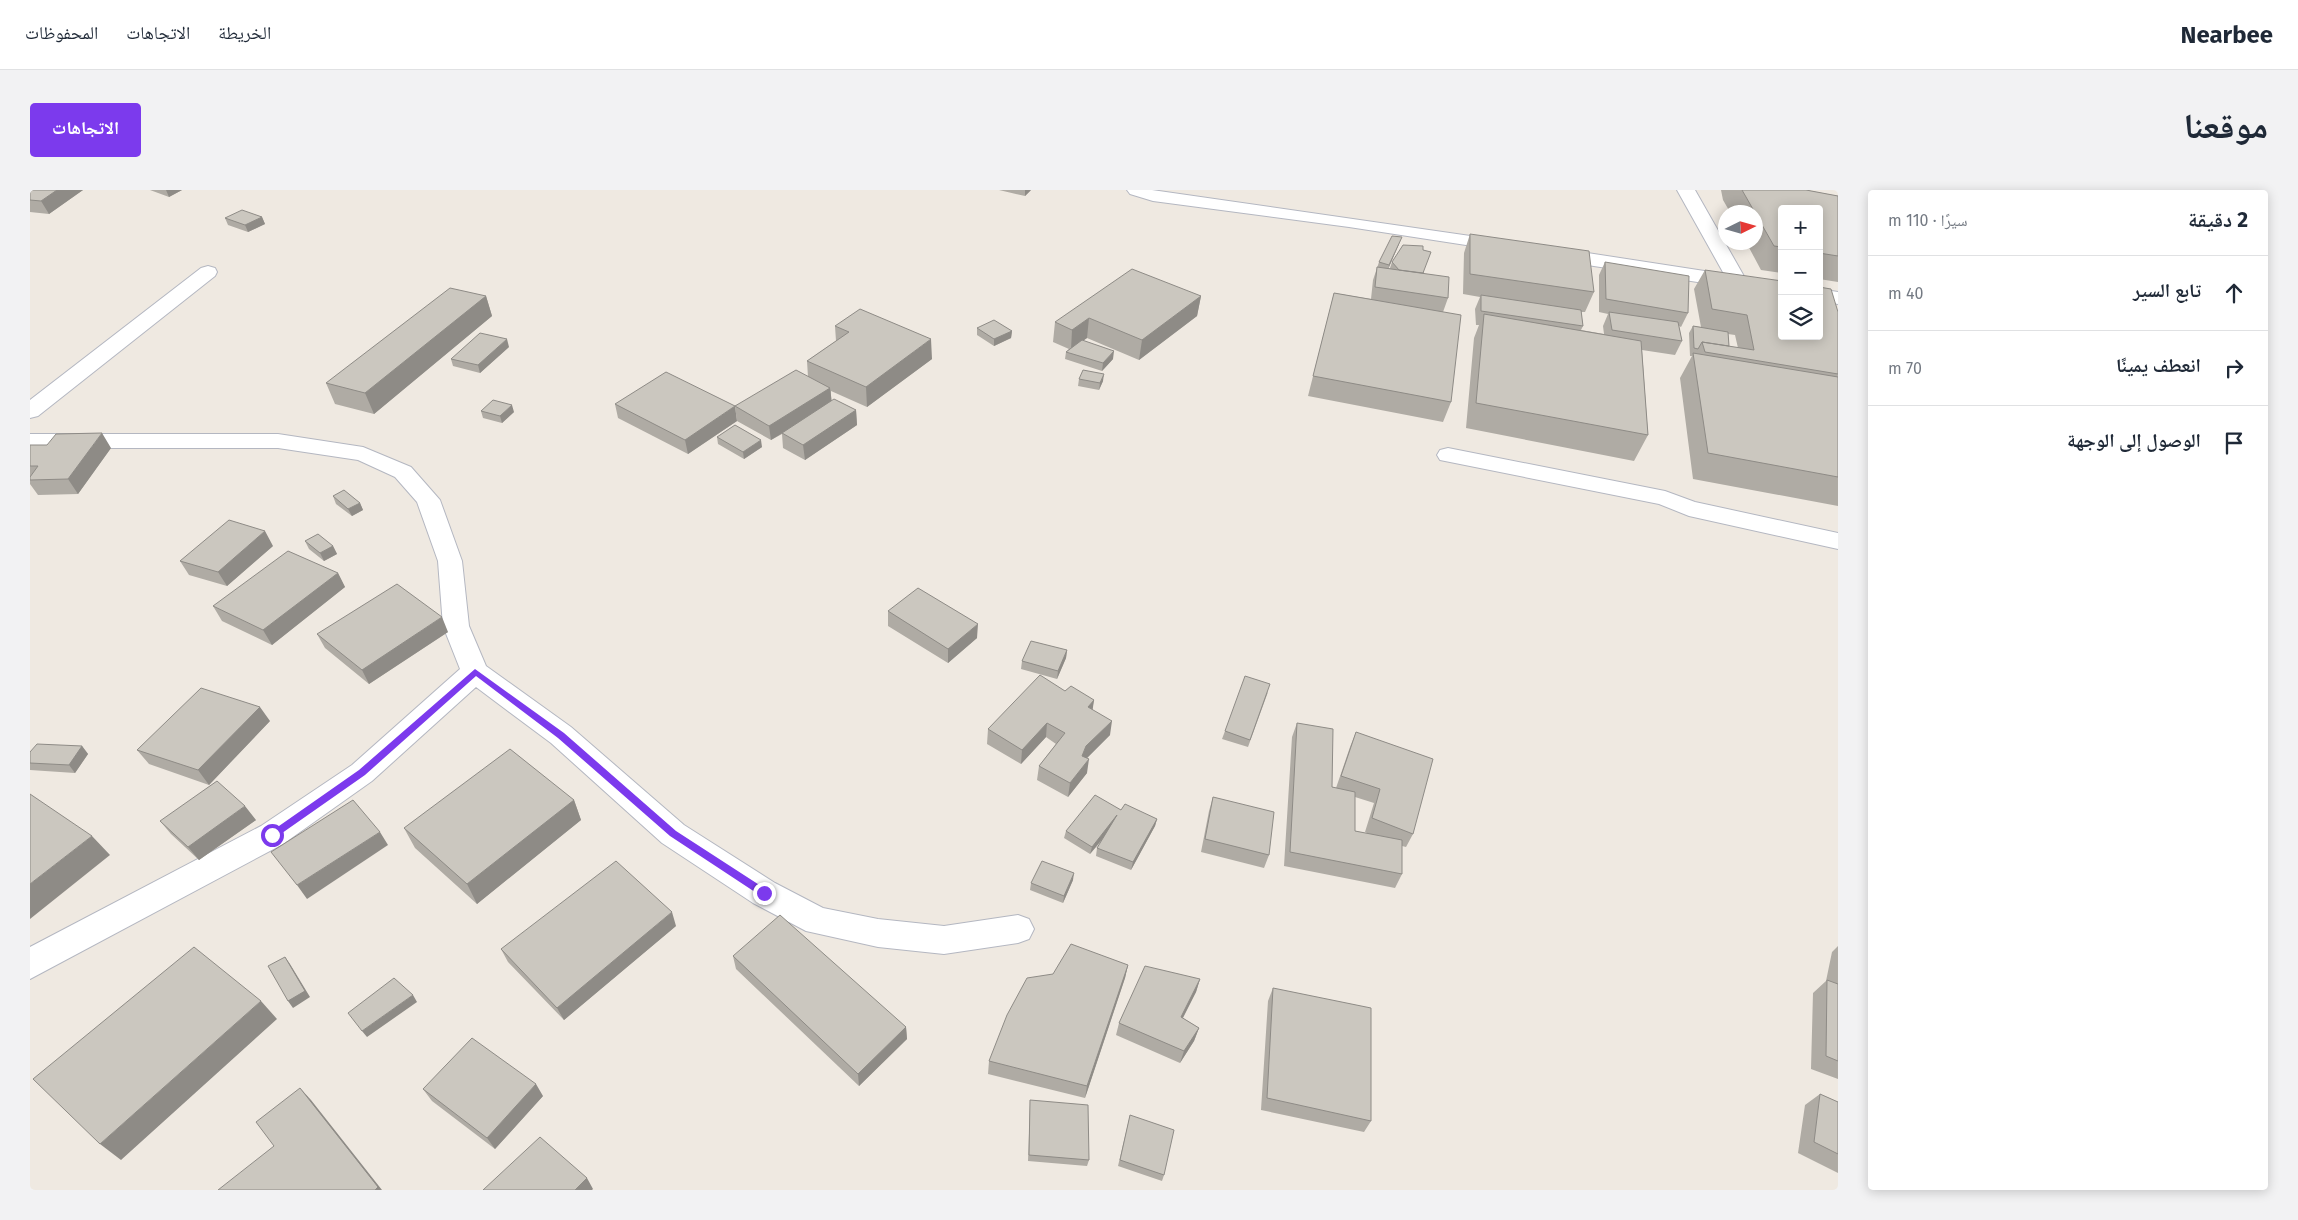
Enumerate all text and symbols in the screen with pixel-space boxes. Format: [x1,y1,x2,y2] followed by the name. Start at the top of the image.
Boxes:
[2180,21,2273,49] text: Nearbee
[25,22,98,44] text: المحفوظات
[126,22,190,44] text: الاتجاهات
[218,22,271,44] text: الخريطة
[30,103,141,157] button: الاتجاهات
[2183,105,2268,147] text: موقعنا
[1718,205,1763,250] north arrow
[1778,205,1823,340] map controls
[1778,205,1823,250] button: +
[2188,207,2248,233] text: 2 دقيقة
[1888,211,1967,230] text: سيرًا · 110 m
[1778,250,1823,295] button: −
[2133,279,2201,302] text: تابع السير
[2220,279,2248,307] icon: ahead
[1888,284,1923,303] text: 40 m
[1778,295,1823,340] button: layers
[2116,354,2201,377] text: انعطف يمينًا
[2220,354,2248,382] icon: right
[1888,359,1922,378] text: 70 m
[2067,429,2201,452] text: الوصول إلى الوجهة
[2220,429,2248,457] icon: arrive
[261,824,284,847] route start
[753,882,776,905] route end

